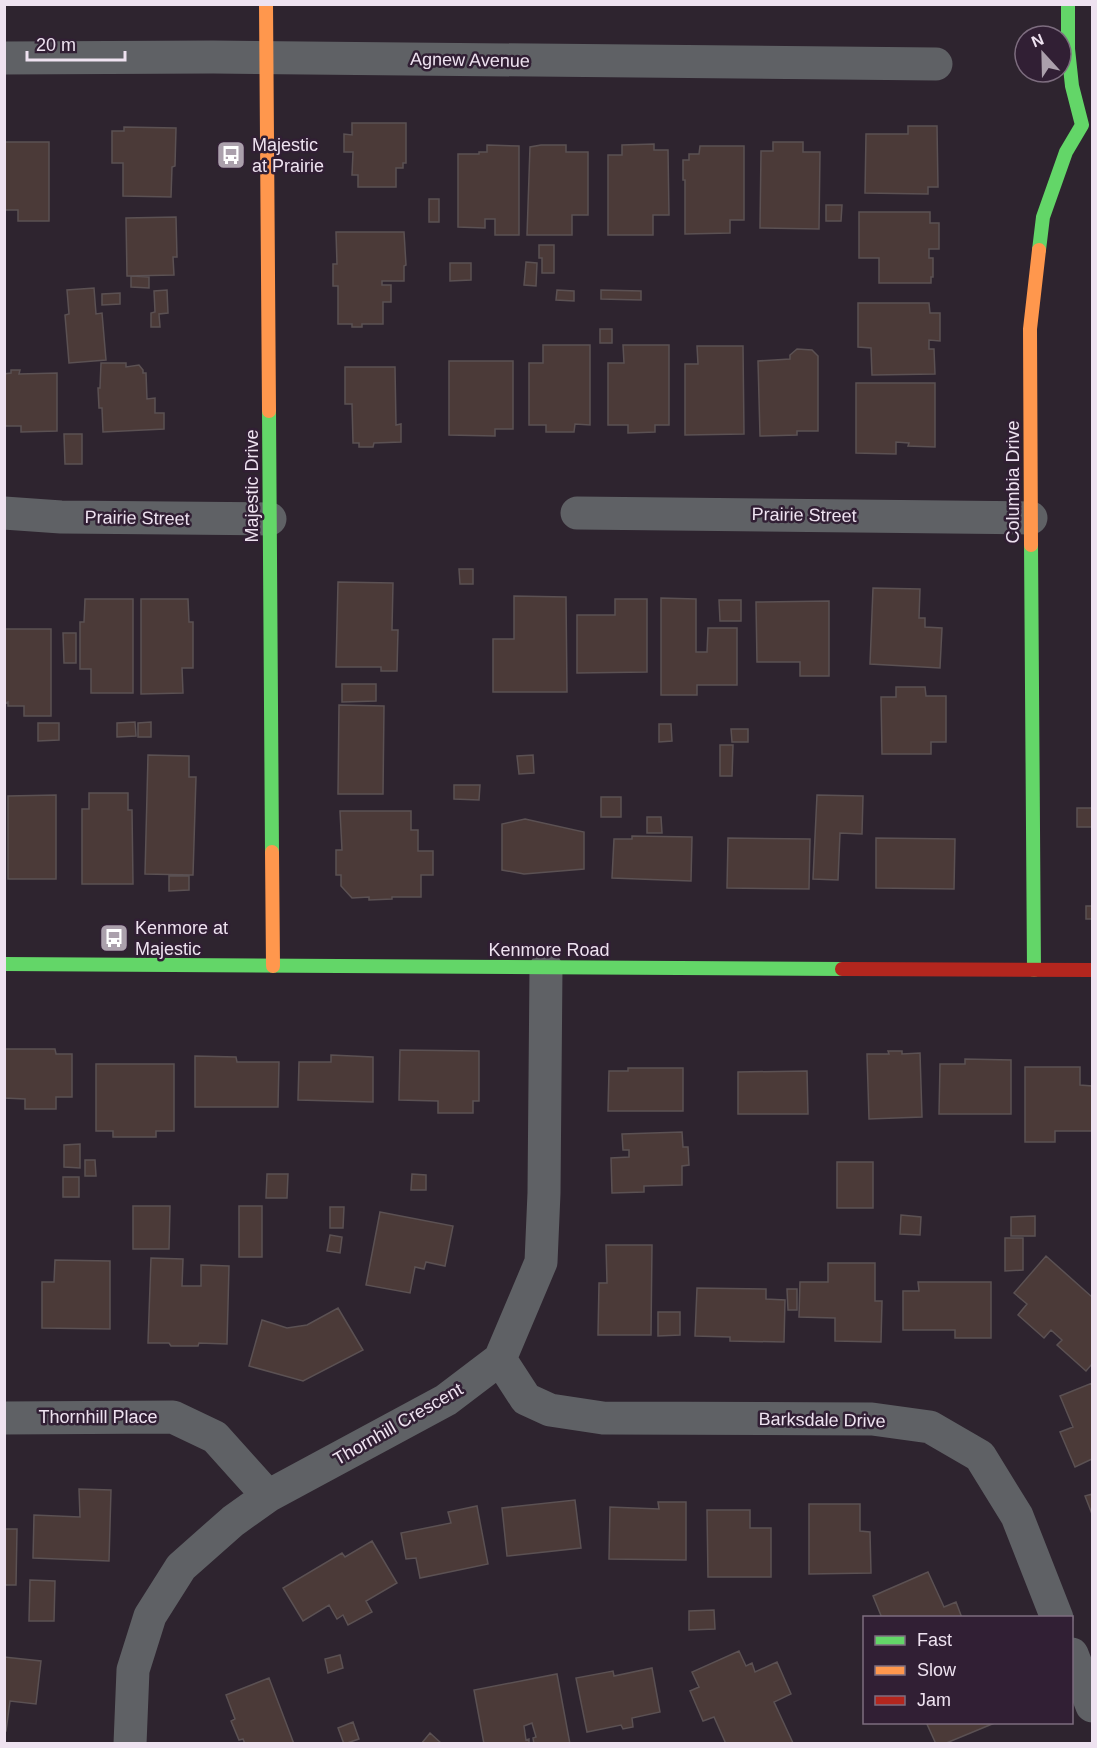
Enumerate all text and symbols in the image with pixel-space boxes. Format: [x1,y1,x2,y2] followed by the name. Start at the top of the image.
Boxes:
[27,24,124,62] scale bar
[1013,24,1073,84] north arrow
[1029,31,1046,51] text: N
[36,35,76,55] text: 20 m
[410,49,530,71] street label: Agnew Avenue
[252,135,324,176] place label: Majestic at Prairie
[215,139,247,171] bus stop icon: Majestic at Prairie
[1003,420,1023,544] street label: Columbia Drive
[242,429,262,543] street label: Majestic Drive
[751,504,857,526] street label: Prairie Street
[84,507,190,529] street label: Prairie Street
[135,918,228,959] place label: Kenmore at Majestic
[98,922,130,954] bus stop icon: Kenmore at Majestic
[488,940,610,960] street label: Kenmore Road
[330,1379,466,1469] street label: Thornhill Crescent
[38,1407,158,1427] street label: Thornhill Place
[758,1409,886,1431] street label: Barksdale Drive
[863,1616,1073,1724] legend
[917,1630,952,1650] text: Fast
[917,1660,957,1680] text: Slow
[917,1690,951,1710] text: Jam

